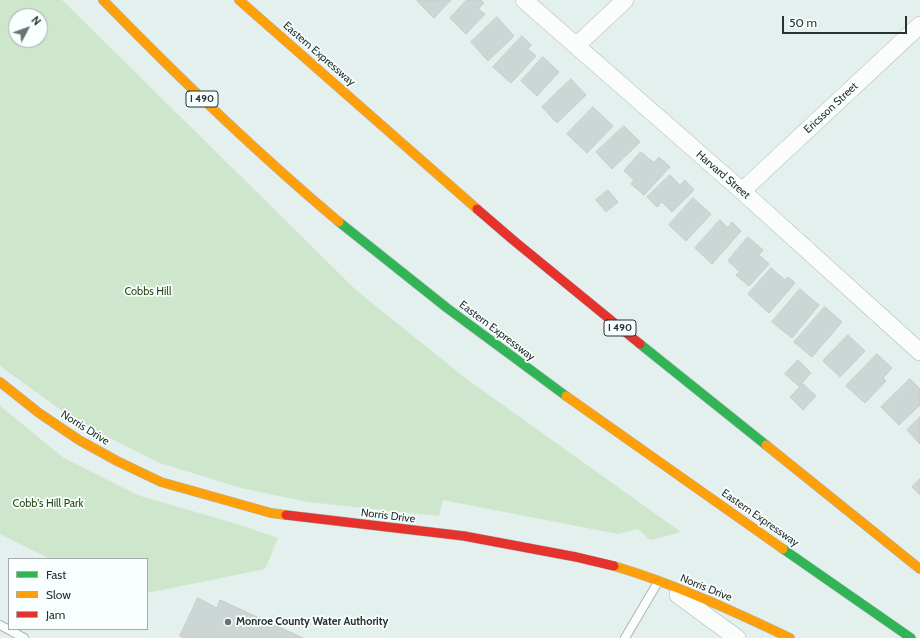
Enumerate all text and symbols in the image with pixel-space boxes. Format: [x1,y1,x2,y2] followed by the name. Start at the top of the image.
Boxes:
[8,8,48,48] north arrow
[784,8,909,34] scale bar
[28,13,44,28] text: N
[789,15,817,30] text: 50 m
[280,19,358,89] street label: Eastern Expressway
[801,80,861,136] street label: Ericsson Street
[186,91,218,107] road number: I 490
[693,148,753,202] street label: Harvard Street
[124,285,172,299] park label: Cobbs Hill
[457,298,537,364] street label: Eastern Expressway
[604,320,636,336] road number: I 490
[58,408,112,448] street label: Norris Drive
[719,486,801,550] street label: Eastern Expressway
[13,497,83,511] park label: Cobb's Hill Park
[360,506,416,526] street label: Norris Drive
[8,558,148,630] legend
[46,567,66,582] text: Fast
[678,572,734,604] street label: Norris Drive
[46,587,71,602] text: Slow
[46,607,65,622] text: Jam
[236,615,388,629] place label: Monroe County Water Authority
[223,617,233,627] marker: Monroe County Water Authority

